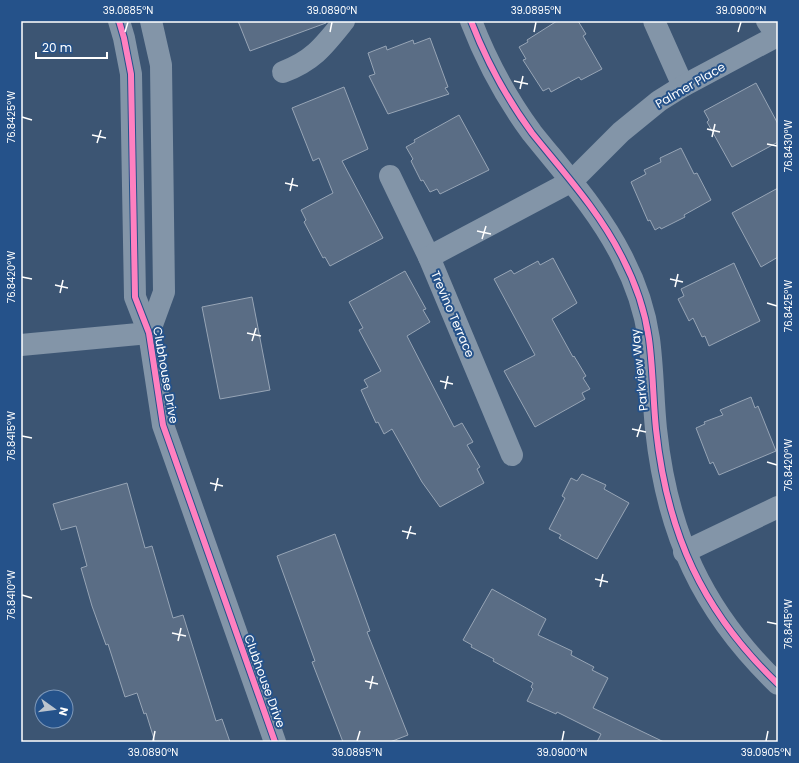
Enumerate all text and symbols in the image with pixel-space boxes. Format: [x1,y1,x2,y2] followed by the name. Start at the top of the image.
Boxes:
[103,3,153,18] text: 39.0885°N
[307,3,357,18] text: 39.0890°N
[511,3,561,18] text: 39.0895°N
[716,3,766,18] text: 39.0900°N
[36,34,107,60] scale bar
[42,39,72,56] text: 20 m
[652,58,728,112] street label: Palmer Place
[4,91,19,143] text: 76.8425°W
[781,119,796,172] text: 76.8430°W
[4,251,19,303] text: 76.8420°W
[427,268,479,360] street label: Trevino Terrace
[781,280,796,332] text: 76.8425°W
[149,325,183,425] street label: Clubhouse Drive
[626,328,652,412] street label: Parkview Way
[4,411,19,461] text: 76.8415°W
[781,439,796,491] text: 76.8420°W
[4,570,19,620] text: 76.8410°W
[781,599,796,649] text: 76.8415°W
[240,632,290,730] street label: Clubhouse Drive
[34,689,74,729] north arrow
[55,705,72,717] text: N
[128,745,178,760] text: 39.0890°N
[332,745,382,760] text: 39.0895°N
[537,745,587,760] text: 39.0900°N
[741,745,791,760] text: 39.0905°N

